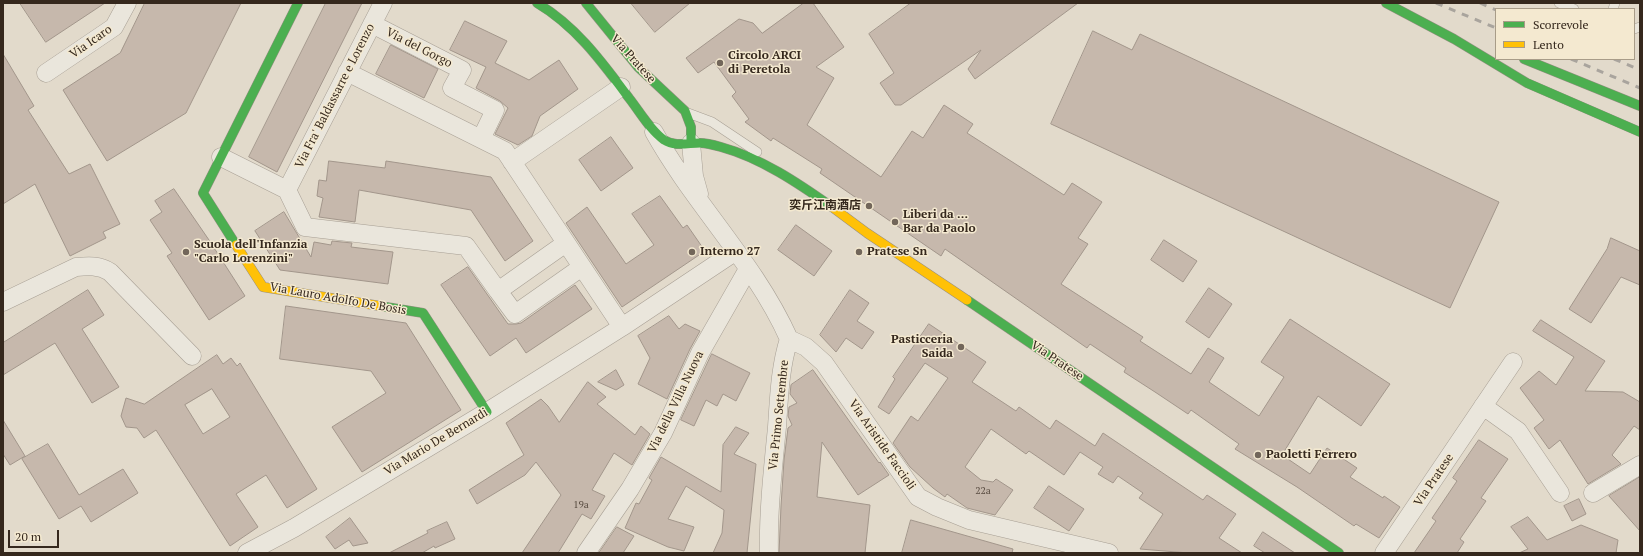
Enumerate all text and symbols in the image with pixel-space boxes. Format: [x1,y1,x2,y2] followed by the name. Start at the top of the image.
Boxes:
[1495,8,1635,60] legend
[1533,17,1589,32] text: Scorrevole
[292,21,378,171] street label: Via Fra' Baldassarre e Lorenzo
[67,22,115,62] street label: Via Icaro
[383,25,455,71] street label: Via del Gorgo
[607,32,659,86] street label: Via Pratese
[1533,37,1564,52] text: Lento
[728,49,801,77] place label: Circolo ARCI di Peretola
[715,58,725,68] marker: Circolo ARCI di Peretola
[789,199,861,213] place label: 奕斤江南酒店
[864,201,874,211] marker: 奕斤江南酒店
[903,208,976,236] place label: Liberi da ... Bar da Paolo
[890,217,900,227] marker: Liberi da ... Bar da Paolo
[194,238,307,266] place label: Scuola dell'Infanzia "Carlo Lorenzini"
[700,245,760,259] place label: Interno 27
[867,245,927,259] place label: Pratese Sn
[181,247,191,257] marker: Scuola dell'Infanzia "Carlo Lorenzini"
[687,247,697,257] marker: Interno 27
[854,247,864,257] marker: Pratese Sn
[269,280,407,318] street label: Via Lauro Adolfo De Bosis
[891,333,953,361] place label: Pasticceria Saida
[1028,338,1086,384] street label: Via Pratese
[956,342,966,352] marker: Pasticceria Saida
[645,349,707,455] street label: Via della Villa Nuova
[766,359,792,471] street label: Via Primo Settembre
[845,397,919,493] street label: Via Aristide Faccioli
[381,405,491,479] street label: Via Mario De Bernardi
[1266,448,1357,462] place label: Paoletti Ferrero
[1253,450,1263,460] marker: Paoletti Ferrero
[1411,451,1457,509] street label: Via Pratese
[975,485,991,497] house number: 22a
[573,499,589,511] house number: 19a
[10,522,61,548] scale bar
[15,529,41,544] text: 20 m

